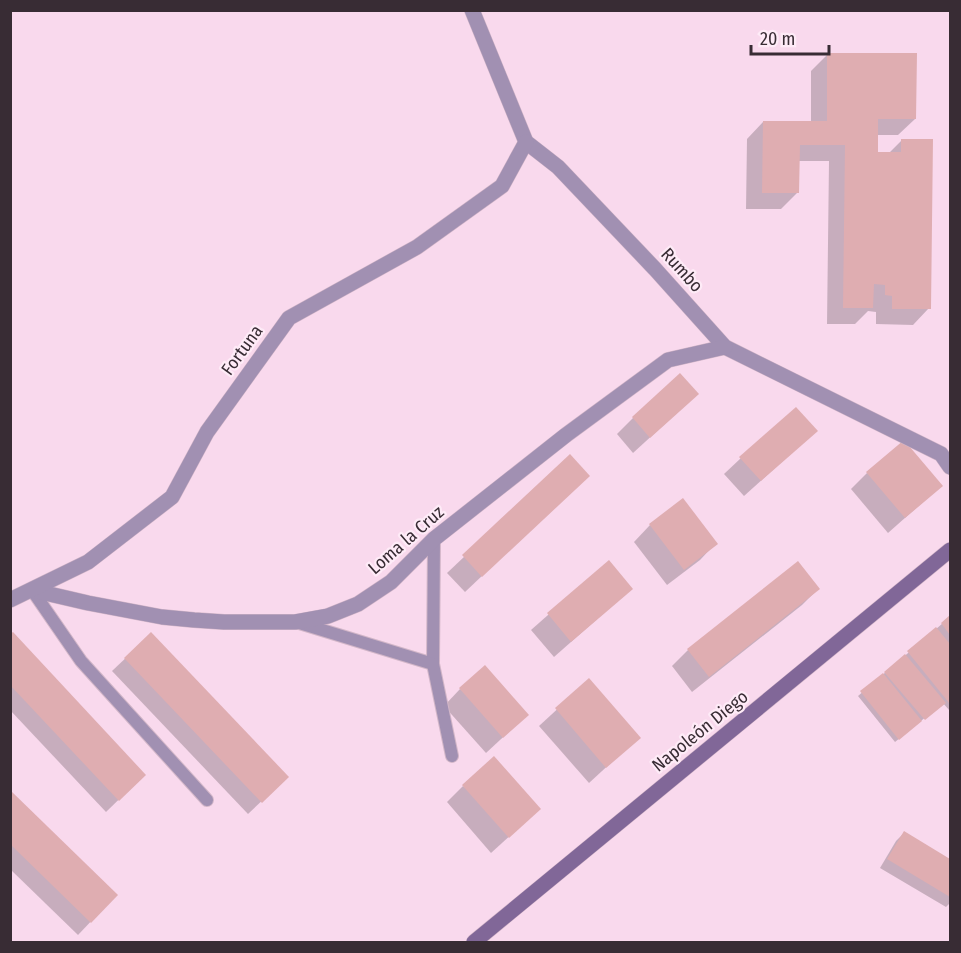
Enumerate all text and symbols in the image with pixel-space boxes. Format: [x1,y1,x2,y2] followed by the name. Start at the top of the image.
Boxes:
[751,18,829,56] scale bar
[760,28,795,50] text: 20 m
[656,243,708,297] street label: Rumbo
[216,320,268,379] street label: Fortuna
[364,501,448,579] street label: Loma la Cruz
[648,686,752,776] street label: Napoleón Diego

